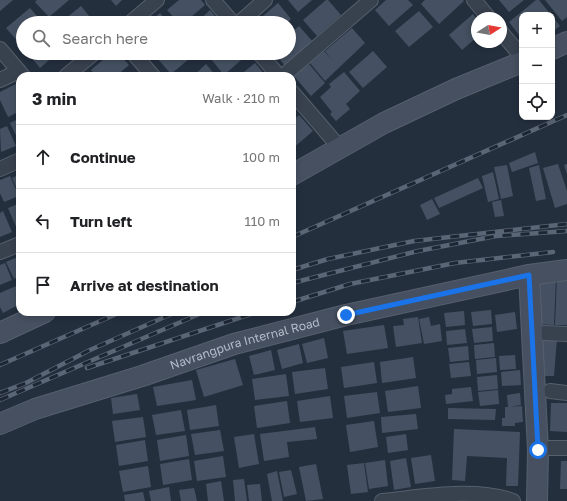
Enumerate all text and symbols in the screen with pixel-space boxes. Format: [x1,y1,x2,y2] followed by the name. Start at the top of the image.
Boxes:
[471,12,507,48] north arrow
[519,12,555,120] map controls
[519,12,555,48] button: +
[16,16,296,60] search box
[30,27,52,49] icon: search
[62,29,148,47] text: Search here
[519,48,555,84] button: −
[519,84,555,120] button: locate
[32,88,76,109] text: 3 min
[202,90,280,106] text: Walk · 210 m
[32,146,54,168] icon: ahead
[70,148,136,166] text: Continue
[243,149,280,165] text: 100 m
[32,210,54,232] icon: left
[70,212,132,230] text: Turn left
[245,213,280,229] text: 110 m
[32,274,54,296] icon: arrive
[70,276,219,294] text: Arrive at destination
[337,306,355,324] route end
[168,314,321,373] street label: Navrangpura Internal Road
[529,441,547,459] route start

